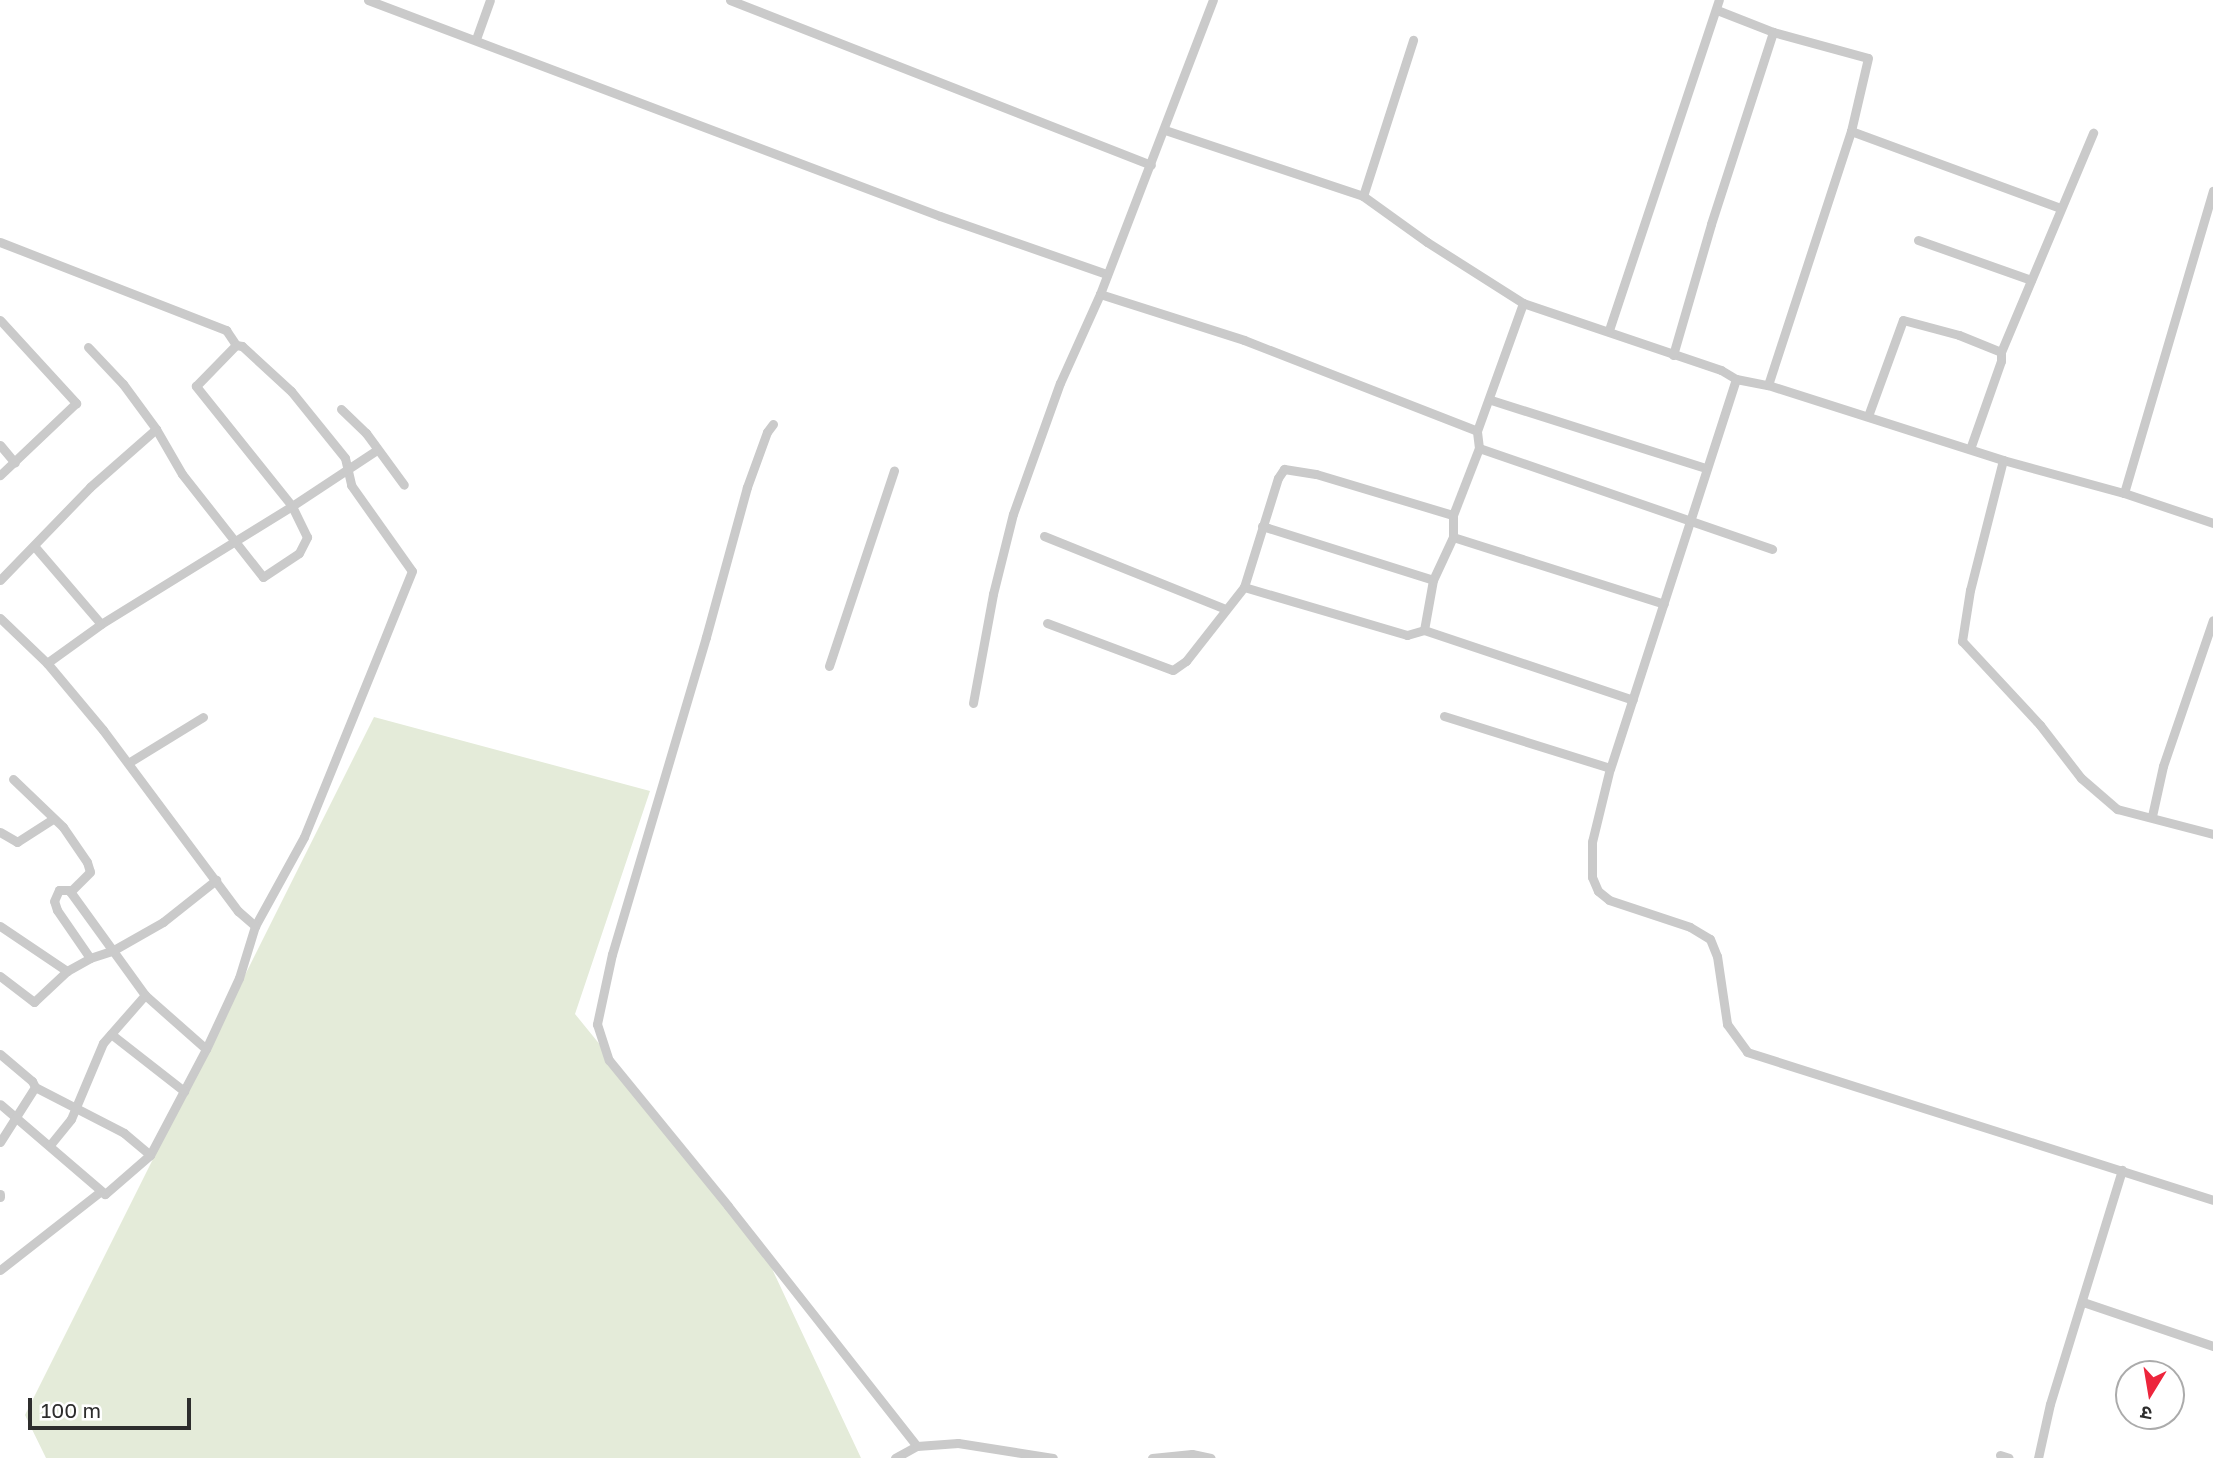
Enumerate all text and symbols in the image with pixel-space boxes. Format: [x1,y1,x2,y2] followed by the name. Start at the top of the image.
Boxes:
[2115,1360,2185,1430] north arrow
[32,1384,194,1428] scale bar
[41,1397,101,1423] text: 100 m
[2139,1402,2154,1426] text: उ

